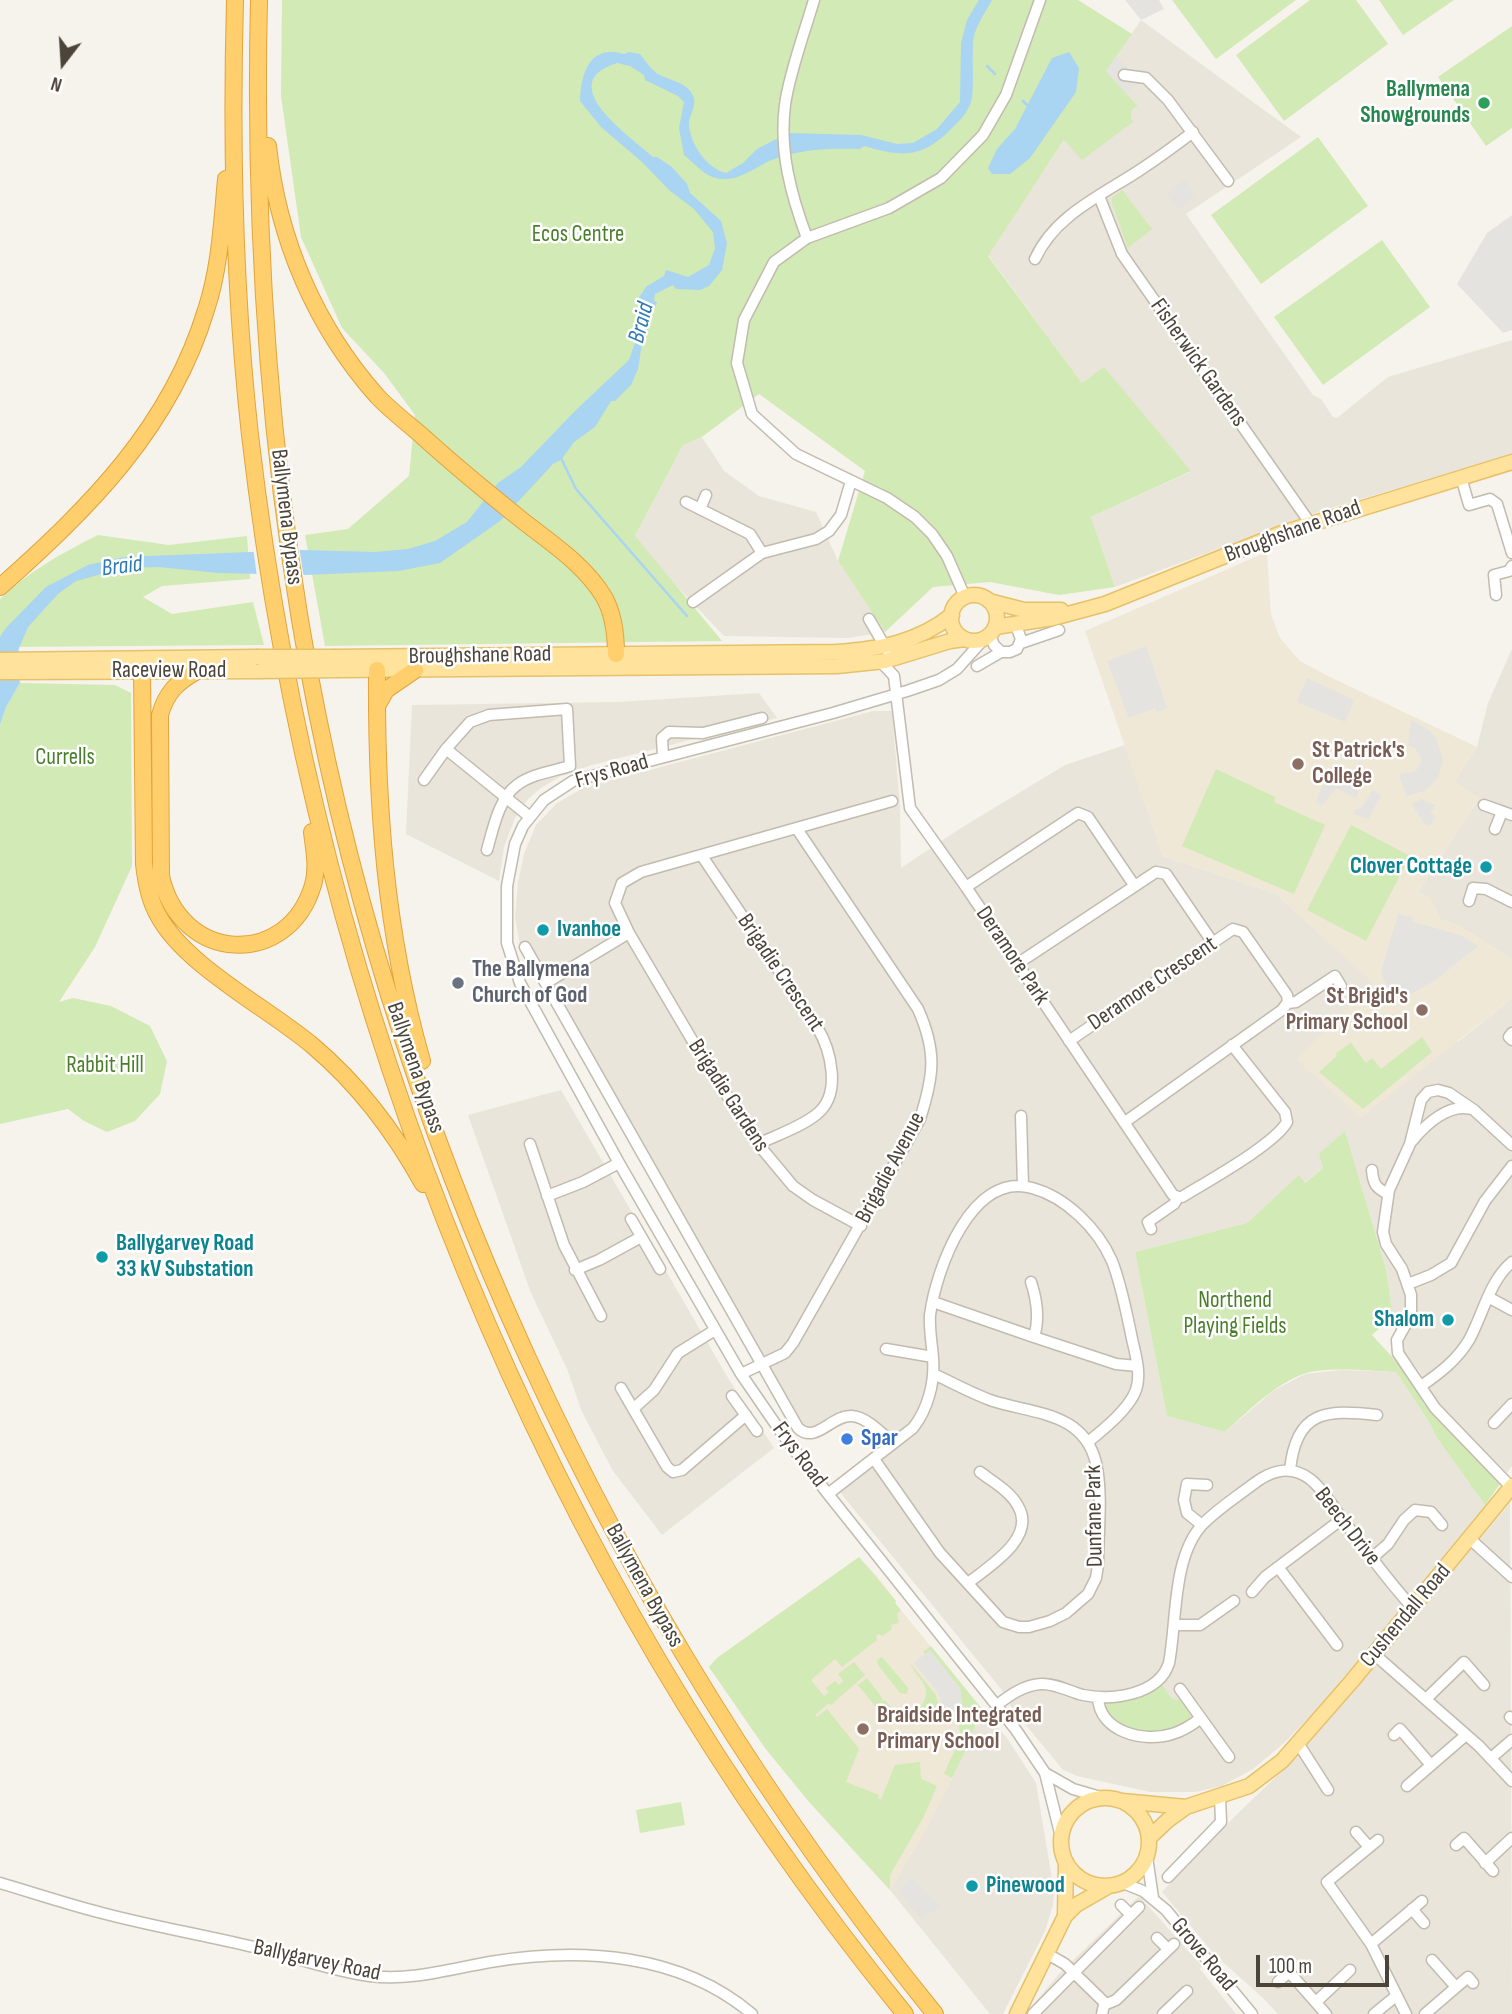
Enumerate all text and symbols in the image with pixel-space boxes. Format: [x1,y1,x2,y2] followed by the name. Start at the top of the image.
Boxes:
[28,28,98,98] north arrow
[48,71,65,96] text: N
[1360,76,1470,130] place label: Ballymena Showgrounds
[1476,95,1492,111] marker: Ballymena Showgrounds
[532,221,624,249] park label: Ecos Centre
[1144,294,1252,432] street label: Fisherwick Gardens
[623,300,661,346] water label: Braid
[264,448,308,586] street label: Ballymena Bypass
[1221,495,1365,569] street label: Broughshane Road
[100,550,144,584] water label: Braid
[408,641,552,671] street label: Broughshane Road
[112,657,226,685] street label: Raceview Road
[1312,737,1405,791] place label: St Patrick's College
[35,744,95,772] park label: Currells
[572,748,652,796] street label: Frys Road
[1290,756,1306,772] marker: St Patrick's College
[1350,853,1472,881] place label: Clover Cottage
[1478,859,1494,875] marker: Clover Cottage
[969,902,1055,1010] street label: Deramore Park
[731,909,829,1037] street label: Brigadie Crescent
[557,916,621,944] place label: Ivanhoe
[535,922,551,938] marker: Ivanhoe
[1083,931,1223,1037] street label: Deramore Crescent
[472,956,590,1010] place label: The Ballymena Church of God
[450,975,466,991] marker: The Ballymena Church of God
[1286,983,1408,1037] place label: St Brigid's Primary School
[380,999,450,1137] street label: Ballymena Bypass
[1414,1002,1430,1018] marker: St Brigid's Primary School
[681,1034,775,1158] street label: Brigadie Gardens
[66,1052,144,1080] park label: Rabbit Hill
[850,1108,932,1228] street label: Brigadie Avenue
[116,1230,254,1284] place label: Ballygarvey Road 33 kV Substation
[94,1249,110,1265] marker: Ballygarvey Road 33 kV Substation
[1183,1287,1287,1341] park label: Northend Playing Fields
[1374,1306,1434,1334] place label: Shalom
[1440,1312,1456,1328] marker: Shalom
[766,1417,832,1493] street label: Frys Road
[861,1425,898,1453] place label: Spar
[839,1431,855,1447] marker: Spar
[1080,1465,1110,1567] street label: Dunfane Park
[1308,1482,1386,1572] street label: Beech Drive
[599,1520,689,1652] street label: Ballymena Bypass
[1355,1559,1457,1673] street label: Cushendall Road
[877,1702,1042,1756] place label: Braidside Integrated Primary School
[855,1721,871,1737] marker: Braidside Integrated Primary School
[986,1872,1065,1900] place label: Pinewood
[964,1878,980,1894] marker: Pinewood
[1164,1913,1242,1997] street label: Grove Road
[251,1934,383,1988] street label: Ballygarvey Road
[1260,1940,1393,1984] scale bar
[1269,1954,1312,1979] text: 100 m

